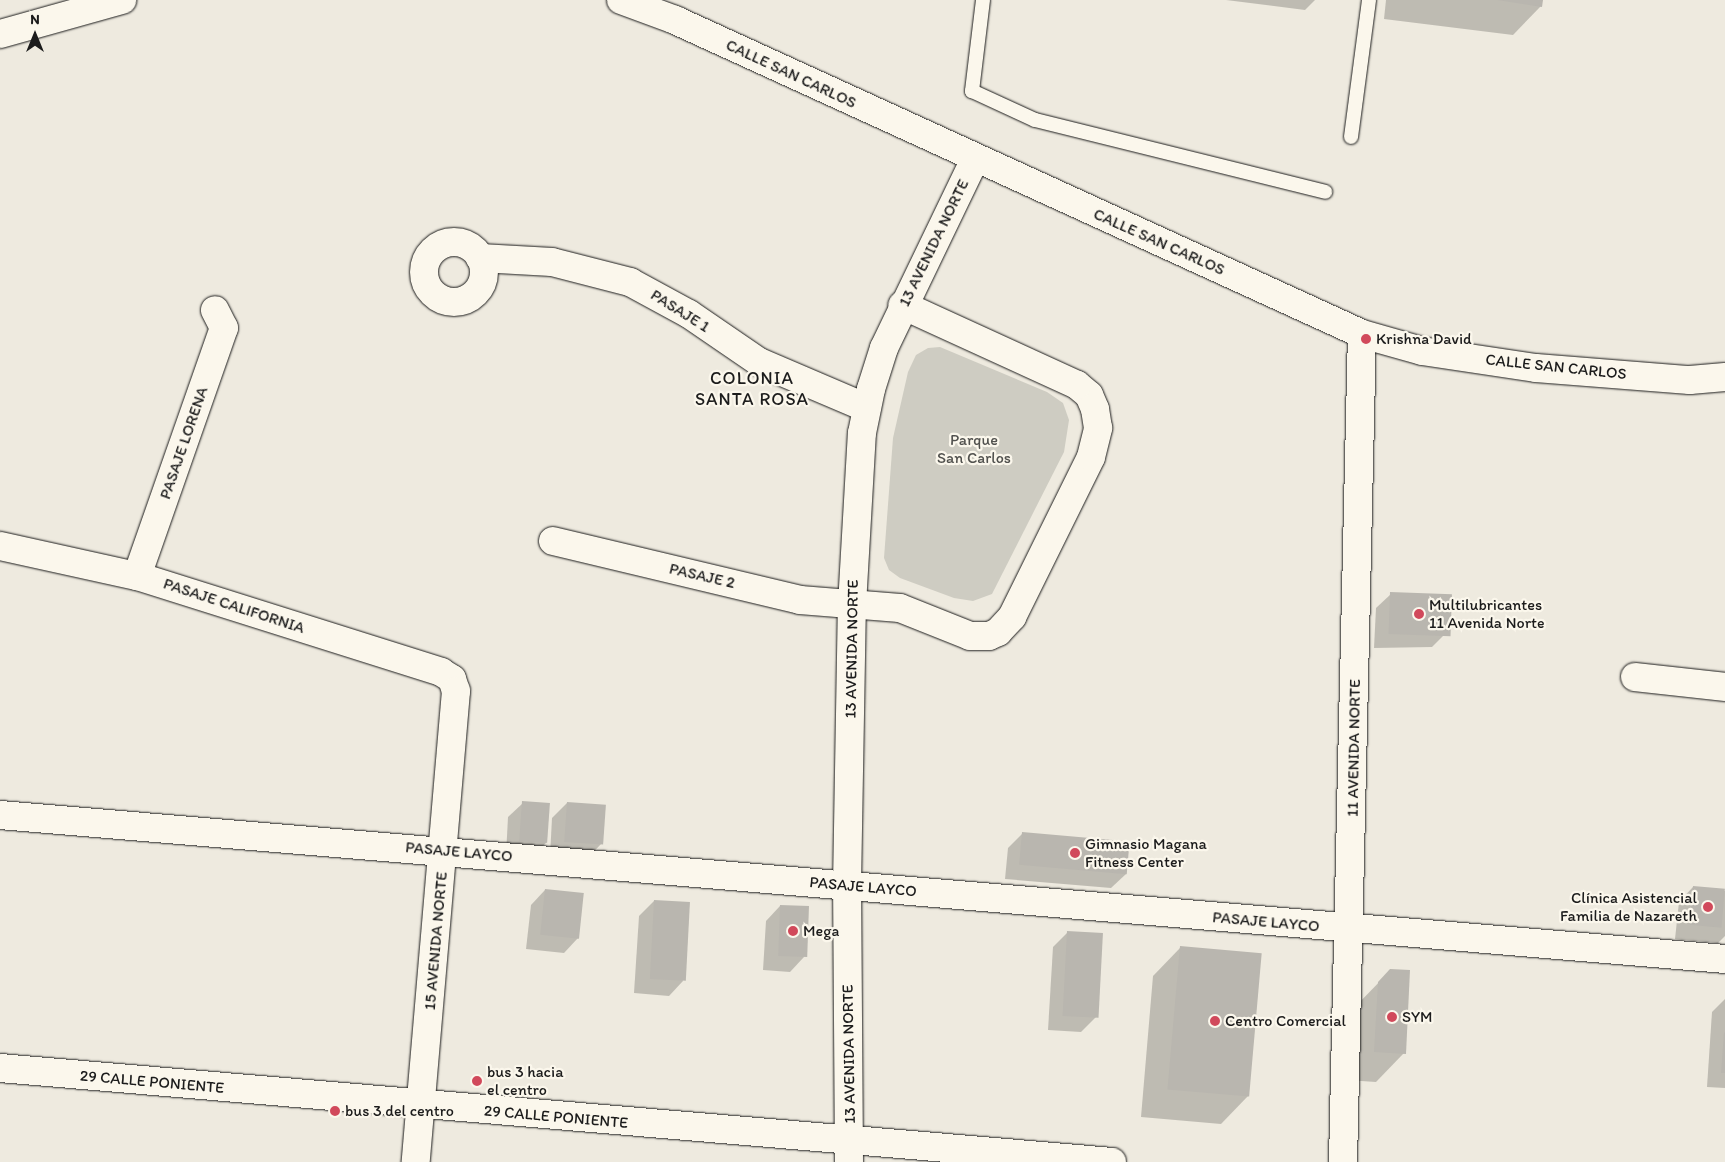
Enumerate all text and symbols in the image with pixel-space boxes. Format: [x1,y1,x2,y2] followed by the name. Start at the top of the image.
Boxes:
[10,10,60,60] north arrow
[30,11,40,28] text: N
[723,35,859,113] street label: CALLE SAN CARLOS
[895,176,973,310] street label: 13 AVENIDA NORTE
[1090,204,1228,280] street label: CALLE SAN CARLOS
[647,285,713,337] street label: PASAJE 1
[1376,329,1472,349] place label: Krishna David
[1360,333,1372,345] marker: Krishna David
[1484,350,1628,384] street label: CALLE SAN CARLOS
[693,368,811,410] district label: COLONIA SANTA ROSA
[156,384,212,502] street label: PASAJE LORENA
[937,430,1011,468] park label: Parque San Carlos
[667,559,737,593] street label: PASAJE 2
[161,574,307,638] street label: PASAJE CALIFORNIA
[841,579,863,719] street label: 13 AVENIDA NORTE
[1429,595,1545,633] place label: Multilubricantes 11 Avenida Norte
[1413,608,1425,620] marker: Multilubricantes 11 Avenida Norte
[1343,679,1365,817] street label: 11 AVENIDA NORTE
[1085,834,1207,872] place label: Gimnasio Magana Fitness Center
[405,838,513,866] street label: PASAJE LAYCO
[1069,847,1081,859] marker: Gimnasio Magana Fitness Center
[420,871,452,1011] street label: 15 AVENIDA NORTE
[809,873,917,901] street label: PASAJE LAYCO
[1560,888,1697,926] place label: Clínica Asistencial Familia de Nazareth
[1701,900,1715,914] marker: Clínica Asistencial Familia de Nazareth
[1212,908,1320,936] street label: PASAJE LAYCO
[803,921,839,941] place label: Mega
[787,925,799,937] marker: Mega
[838,984,860,1124] street label: 13 AVENIDA NORTE
[1402,1007,1433,1027] place label: SYM
[1225,1011,1346,1031] place label: Centro Comercial
[1386,1011,1398,1023] marker: SYM
[1209,1015,1221,1027] marker: Centro Comercial
[487,1062,564,1100] place label: bus 3 hacia el centro
[80,1066,224,1098] street label: 29 CALLE PONIENTE
[471,1075,483,1087] marker: bus 3 hacia el centro
[345,1101,454,1121] place label: bus 3 del centro
[484,1101,628,1133] street label: 29 CALLE PONIENTE
[329,1105,341,1117] marker: bus 3 del centro

